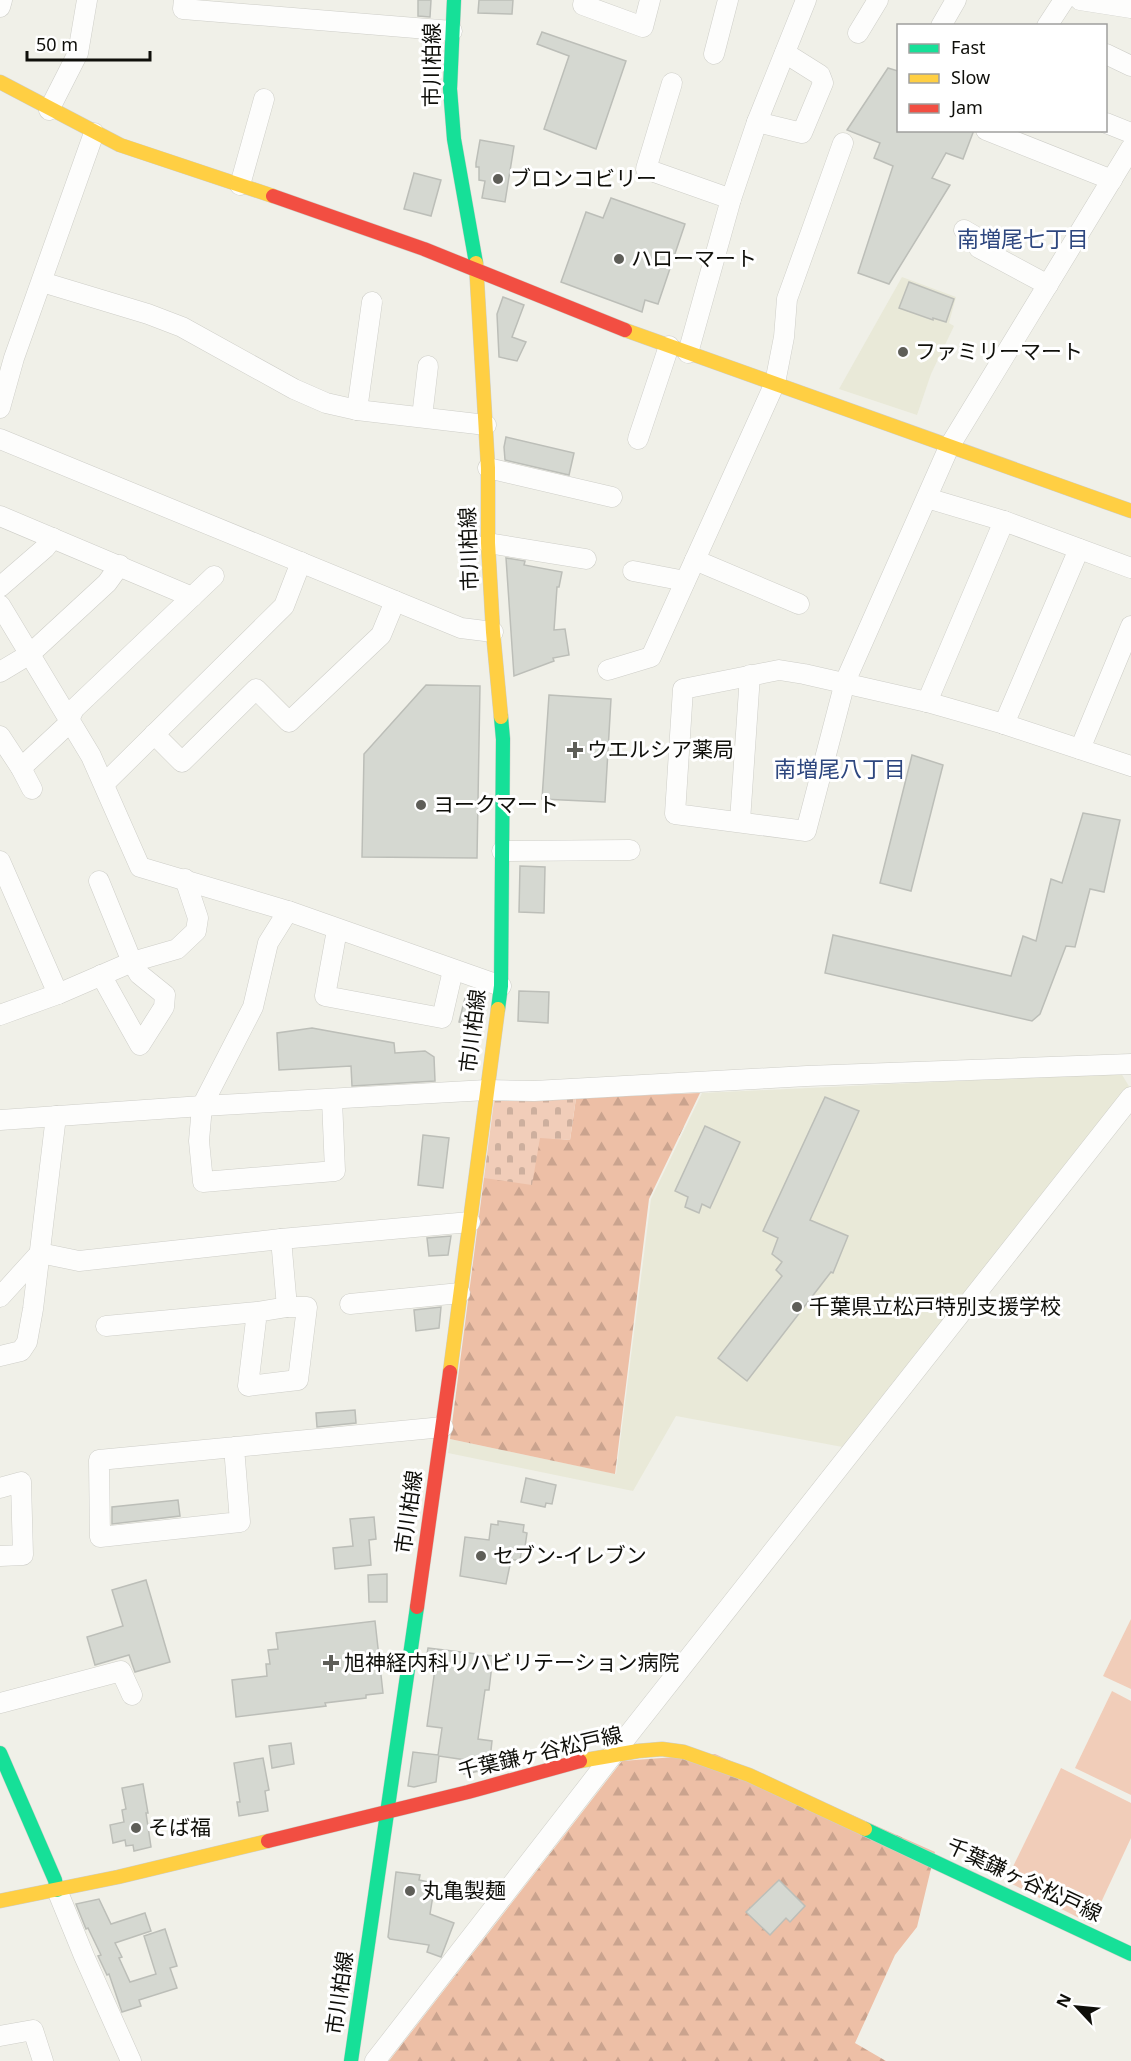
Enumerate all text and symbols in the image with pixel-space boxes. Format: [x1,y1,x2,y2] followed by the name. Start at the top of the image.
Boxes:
[417,23,445,107] street label: 市川柏線
[27,24,150,62] scale bar
[897,24,1107,132] legend
[36,32,78,56] text: 50 m
[951,35,986,59] text: Fast
[951,65,990,89] text: Slow
[949,95,983,119] text: Jam
[510,164,657,192] place label: ブロンコビリー
[491,172,505,186] marker: ブロンコビリー
[957,223,1089,253] district label: 南増尾七丁目
[631,244,757,272] place label: ハローマート
[612,252,626,266] marker: ハローマート
[915,337,1083,365] place label: ファミリーマート
[896,345,910,359] marker: ファミリーマート
[453,507,483,591] street label: 市川柏線
[587,735,734,763] place label: ウエルシア薬局
[568,743,582,757] marker: ウエルシア薬局
[774,753,906,783] district label: 南増尾八丁目
[433,790,559,818] place label: ヨークマート
[414,798,428,812] marker: ヨークマート
[453,987,491,1074] street label: 市川柏線
[809,1292,1061,1320] place label: 千葉県立松戸特別支援学校
[790,1300,804,1314] marker: 千葉県立松戸特別支援学校
[388,1468,428,1555] street label: 市川柏線
[493,1541,647,1569] place label: セブン-イレブン
[474,1549,488,1563] marker: セブン-イレブン
[344,1648,680,1676] place label: 旭神経内科リハビリテーション病院
[322,1654,340,1672] marker: 旭神経内科リハビリテーション病院
[455,1719,625,1785] street label: 千葉鎌ヶ谷松戸線
[148,1813,211,1841] place label: そば福
[129,1821,143,1835] marker: そば福
[942,1831,1106,1927] street label: 千葉鎌ヶ谷松戸線
[422,1876,506,1904] place label: 丸亀製麺
[403,1884,417,1898] marker: 丸亀製麺
[319,1949,359,2036] street label: 市川柏線
[1047,1977,1107,2037] north arrow
[1051,1990,1076,2011] text: N

